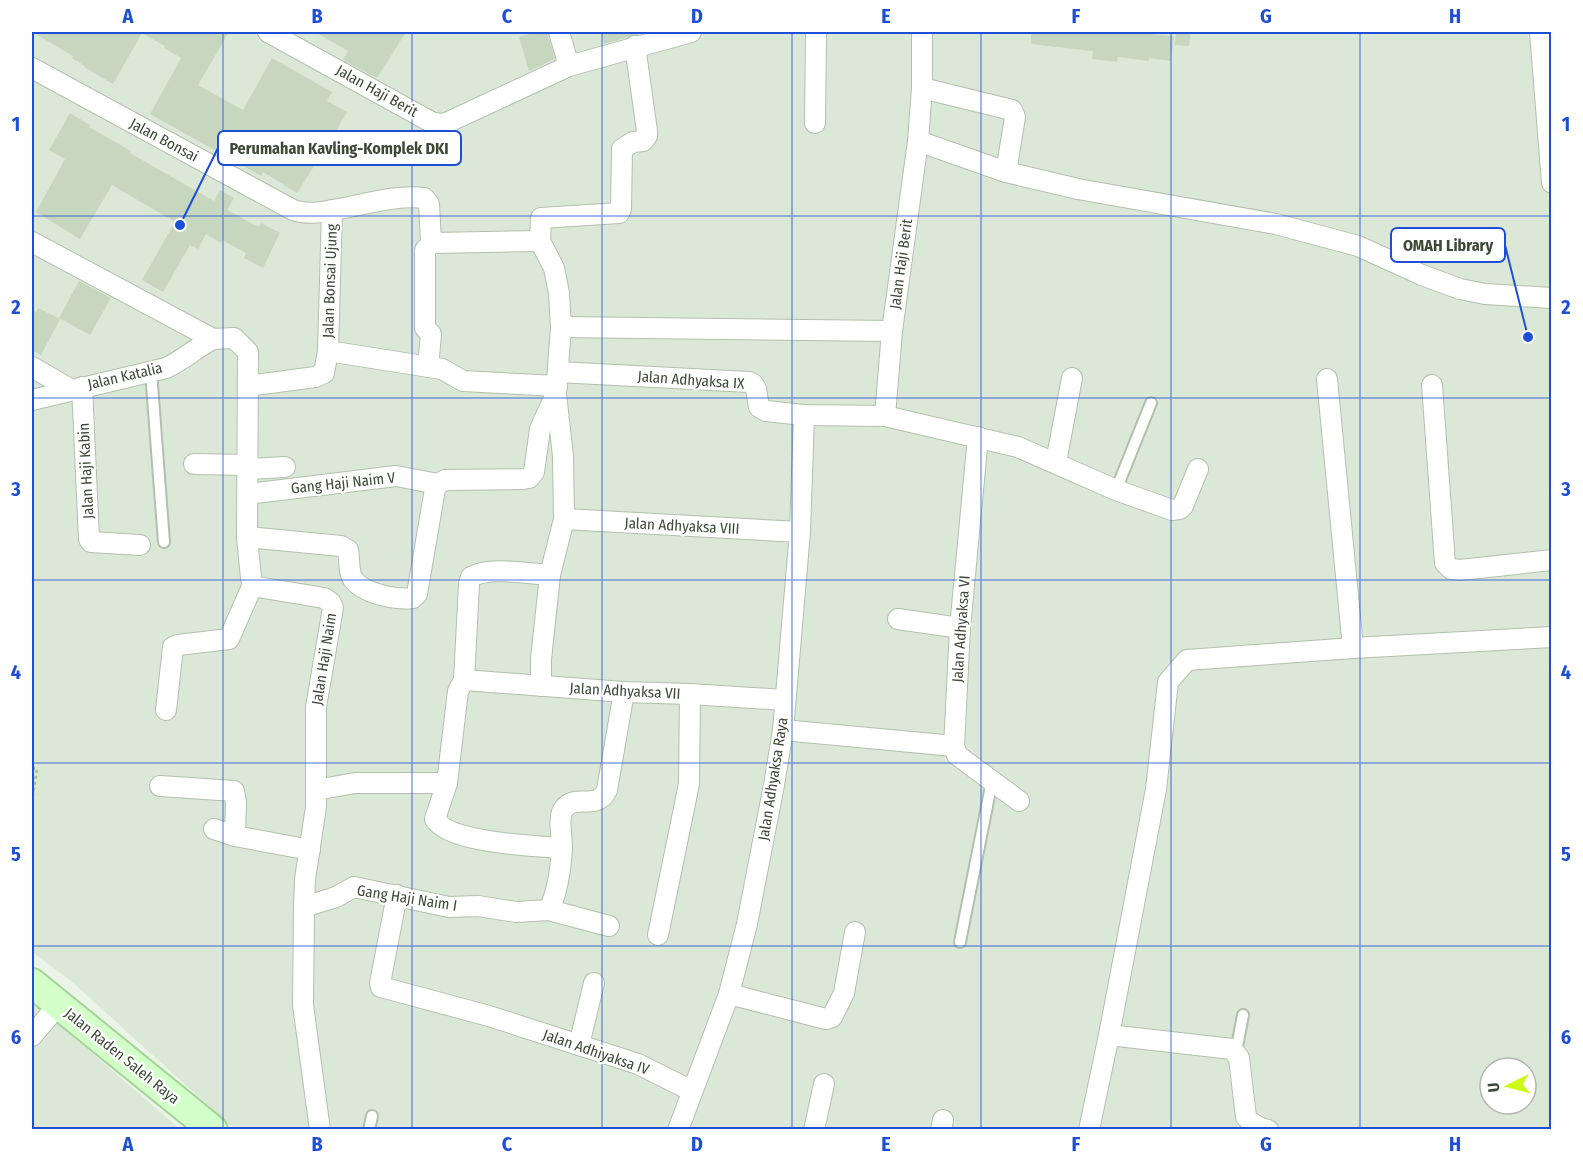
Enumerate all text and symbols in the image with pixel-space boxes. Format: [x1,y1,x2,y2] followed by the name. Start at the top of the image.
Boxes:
[122,4,135,28] text: A
[311,4,323,28] text: B
[502,4,513,28] text: C
[691,4,703,28] text: D
[881,4,891,28] text: E
[1072,4,1081,28] text: F
[1260,4,1272,28] text: G
[1449,4,1461,28] text: H
[333,61,421,121] street label: Jalan Haji Berit
[12,112,20,136] text: 1
[1562,112,1570,136] text: 1
[126,114,202,166] street label: Jalan Bonsai
[218,131,461,165] callout: Perumahan Kavling-Komplek DKI
[229,139,449,158] text: Perumahan Kavling-Komplek DKI
[886,218,916,310] street label: Jalan Haji Berit
[319,224,341,338] street label: Jalan Bonsai Ujung
[1391,228,1505,262] callout: OMAH Library
[1403,236,1493,255] text: OMAH Library
[10,295,21,319] text: 2
[1560,295,1571,319] text: 2
[86,359,164,393] street label: Jalan Katalia
[637,367,746,393] street label: Jalan Adhyaksa IX
[74,423,98,519] street label: Jalan Haji Kabin
[290,469,396,497] street label: Gang Haji Naim V
[10,477,21,501] text: 3
[1560,477,1571,501] text: 3
[624,514,740,538] street label: Jalan Adhyaksa VIII
[948,575,974,683] street label: Jalan Adhyaksa VI
[308,612,340,706] street label: Jalan Haji Naim
[11,660,21,684] text: 4
[1561,660,1571,684] text: 4
[569,679,681,703] street label: Jalan Adhyaksa VII
[754,716,792,842] street label: Jalan Adhyaksa Raya
[11,842,21,866] text: 5
[1561,842,1571,866] text: 5
[356,881,458,915] street label: Gang Haji Naim I
[61,1004,183,1108] street label: Jalan Raden Saleh Raya
[11,1025,21,1049] text: 6
[541,1025,652,1079] street label: Jalan Adhiyaksa IV
[1561,1025,1571,1049] text: 6
[1478,1056,1538,1116] north arrow
[1484,1082,1504,1093] text: U
[122,1132,135,1156] text: A
[311,1132,323,1156] text: B
[502,1132,513,1156] text: C
[691,1132,703,1156] text: D
[881,1132,891,1156] text: E
[1072,1132,1081,1156] text: F
[1260,1132,1272,1156] text: G
[1449,1132,1461,1156] text: H

